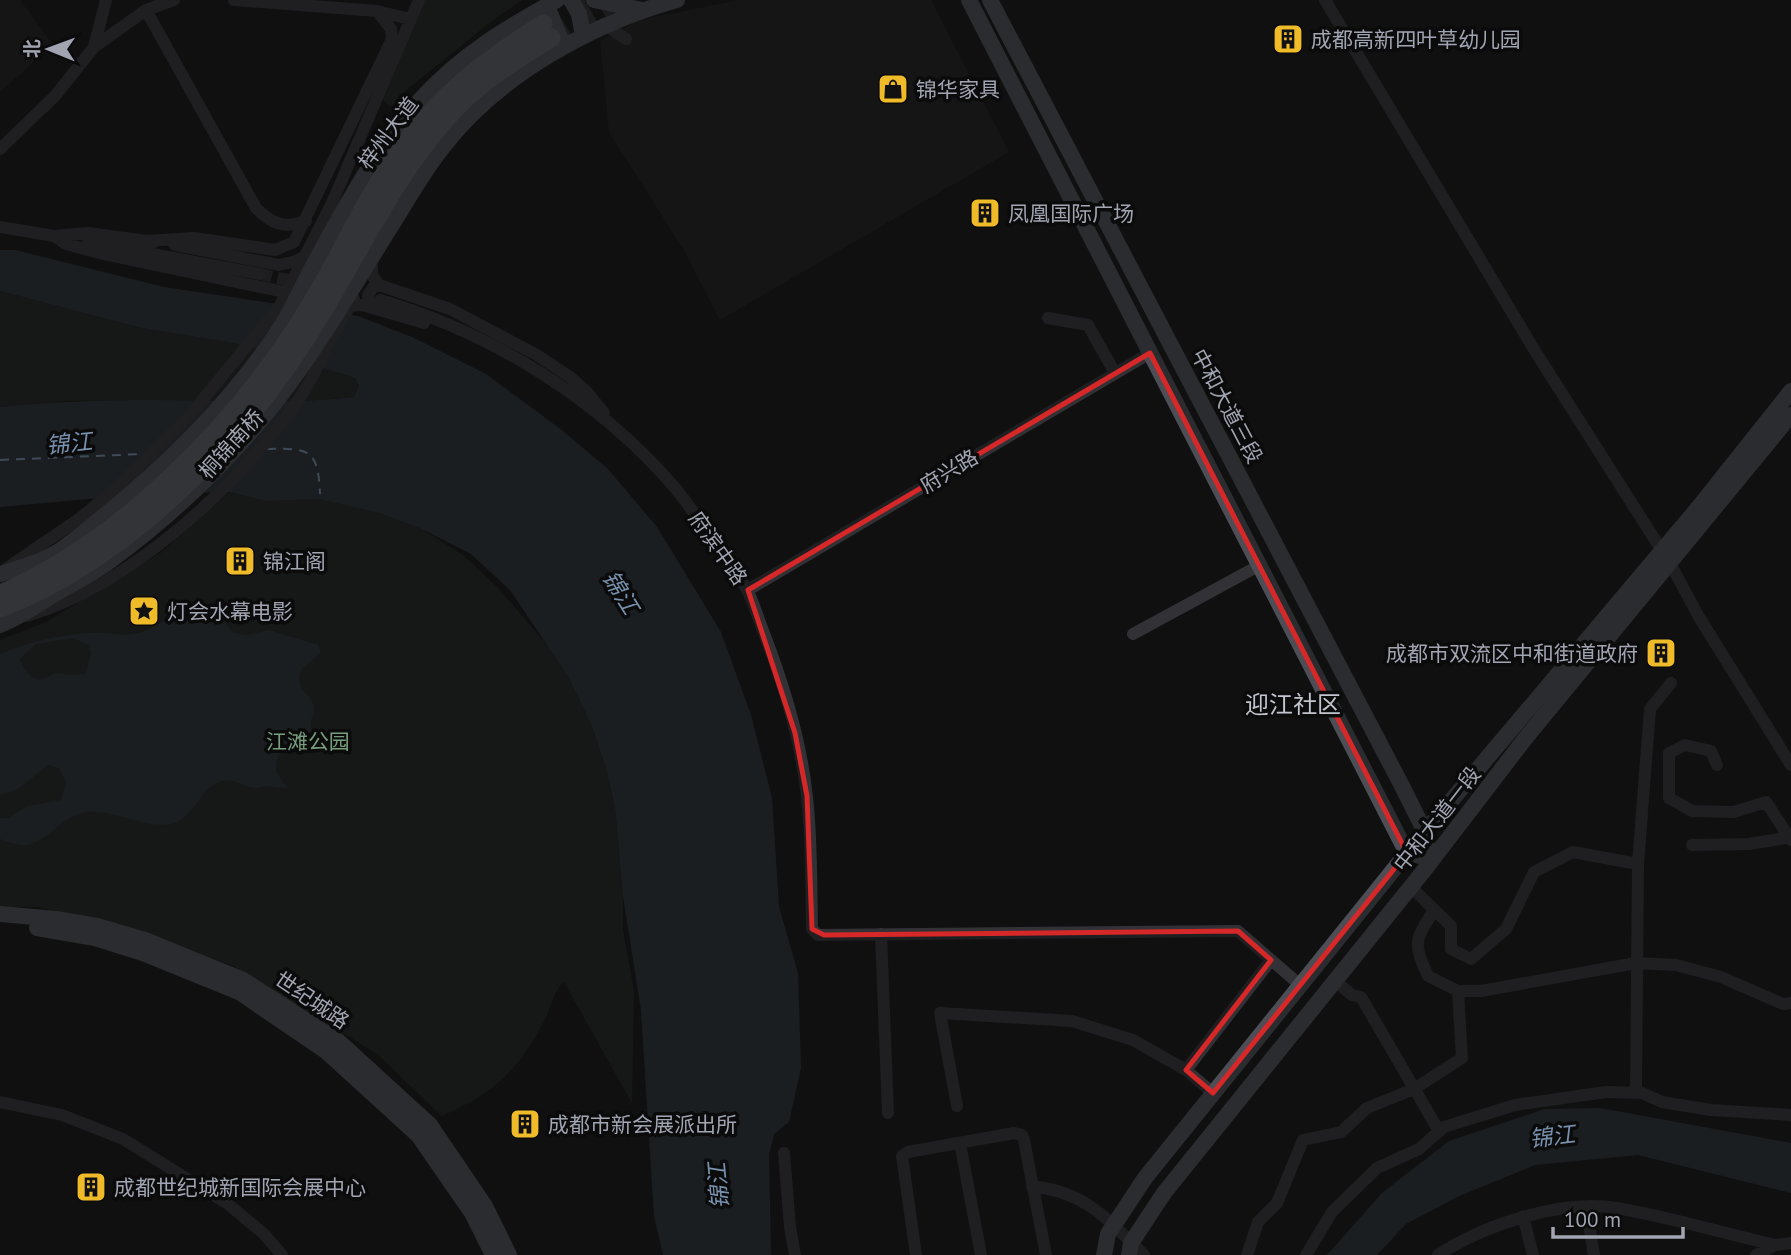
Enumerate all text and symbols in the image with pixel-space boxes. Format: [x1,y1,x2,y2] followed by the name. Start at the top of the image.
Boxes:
[14,14,84,84] north arrow
[1271,22,1305,56] building icon: 成都高新四叶草幼儿园
[1311,26,1521,53] place label: 成都高新四叶草幼儿园
[20,39,44,58] text: 北
[876,72,910,106] shop icon: 锦华家具
[916,76,1000,103] place label: 锦华家具
[352,91,424,175] street label: 梓州大道
[968,196,1002,230] building icon: 凤凰国际广场
[1008,200,1134,227] place label: 凤凰国际广场
[1186,344,1268,468] street label: 中和大道三段
[193,404,269,484] street label: 桐锦南桥
[45,426,96,460] water label: 锦江
[915,443,983,499] street label: 府兴路
[683,506,753,590] street label: 府滨中路
[223,544,257,578] building icon: 锦江阁
[263,548,326,575] place label: 锦江阁
[597,565,647,622] water label: 锦江
[127,594,161,628] place icon: 灯会水幕电影
[167,598,293,625] place label: 灯会水幕电影
[1644,636,1678,670] building icon: 成都市双流区中和街道政府
[1386,640,1638,667] place label: 成都市双流区中和街道政府
[1245,689,1341,720] district label: 迎江社区
[266,728,350,755] park label: 江滩公园
[1388,761,1486,877] street label: 中和大道一段
[270,965,354,1035] street label: 世纪城路
[508,1107,542,1141] building icon: 成都市新会展派出所
[548,1111,737,1138] place label: 成都市新会展派出所
[1527,1118,1580,1153] water label: 锦江
[701,1159,734,1210] water label: 锦江
[74,1170,108,1204] building icon: 成都世纪城新国际会展中心
[114,1174,366,1201] place label: 成都世纪城新国际会展中心
[1553,1196,1682,1240] scale bar
[1564,1206,1621,1233] text: 100 m

